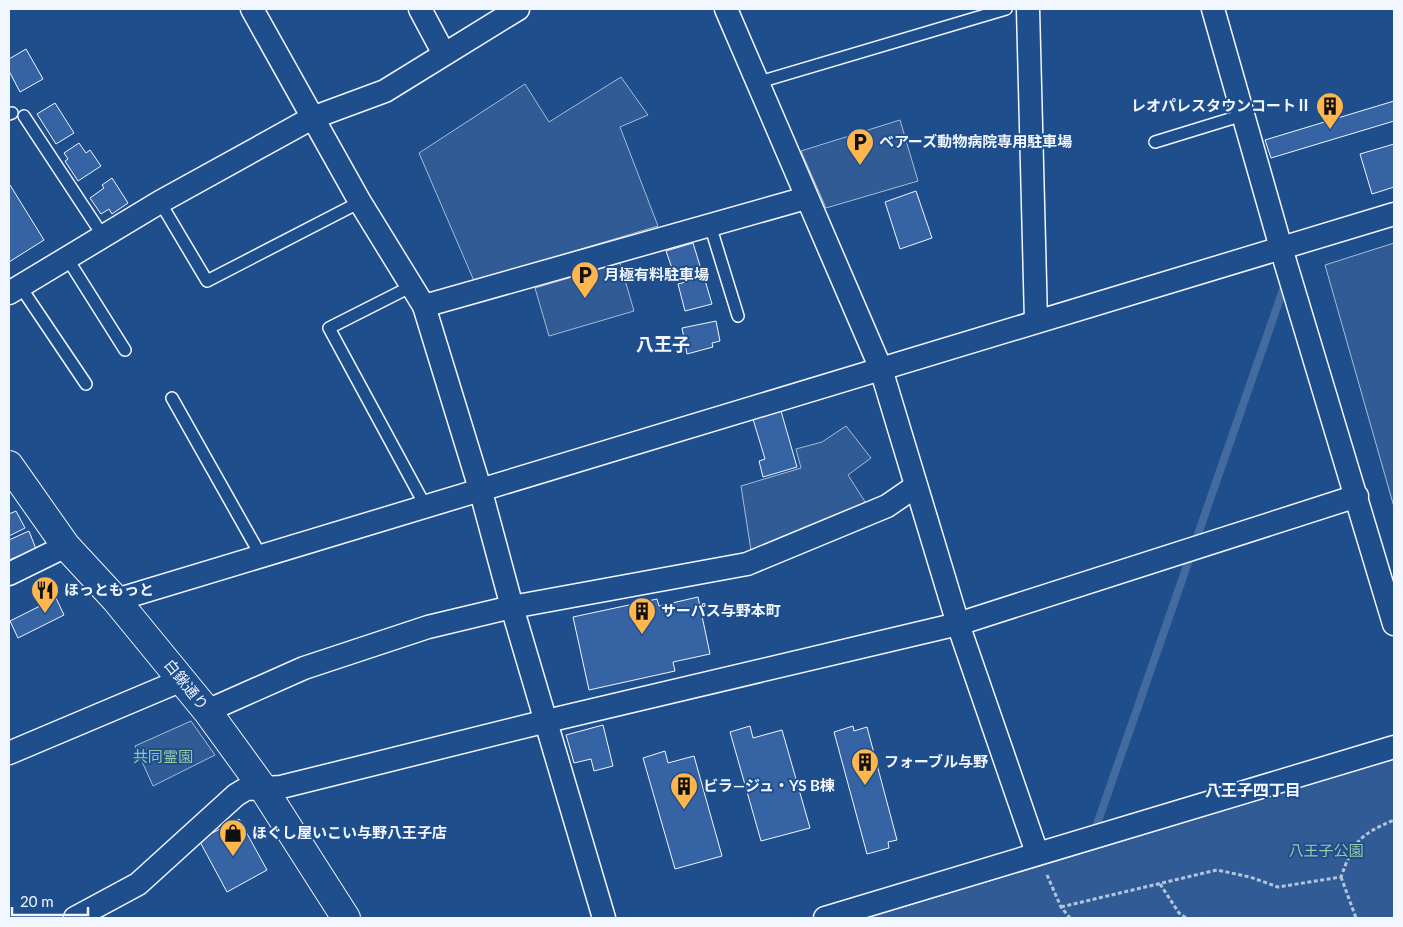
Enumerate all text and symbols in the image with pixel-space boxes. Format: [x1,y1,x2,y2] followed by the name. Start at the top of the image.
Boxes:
[1315,91,1345,130] building icon: レオパレスタウンコートⅡ
[1131,96,1311,114] place label: レオパレスタウンコートⅡ
[845,127,875,166] parking icon: ベアーズ動物病院専用駐車場
[879,132,1072,150] place label: ベアーズ動物病院専用駐車場
[570,260,600,299] parking icon: 月極有料駐車場
[604,265,709,283] place label: 月極有料駐車場
[636,333,690,355] district label: 八王子
[30,575,60,614] restaurant icon: ほっともっと
[64,580,154,598] place label: ほっともっと
[627,596,657,635] building icon: サーパス与野本町
[661,601,781,619] place label: サーパス与野本町
[161,655,213,713] street label: 白鍬通り
[133,747,193,765] park label: 共同霊園
[850,747,880,786] building icon: フォーブル与野
[884,752,988,770] place label: フォーブル与野
[669,771,699,810] building icon: ビラ―ジュ・YS B棟
[703,776,835,794] place label: ビラ―ジュ・YS B棟
[1205,780,1301,799] district label: 八王子四丁目
[218,818,248,857] shop icon: ほぐし屋いこい与野八王子店
[252,823,447,841] place label: ほぐし屋いこい与野八王子店
[1288,841,1364,859] park label: 八王子公園
[12,884,89,916] scale bar
[20,892,54,910] text: 20 m

